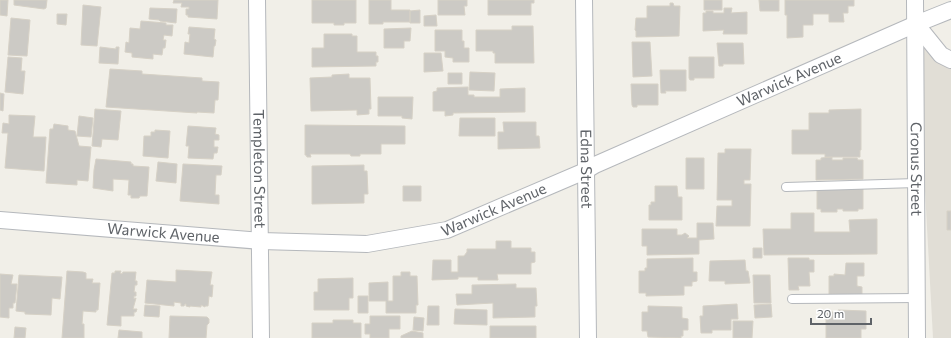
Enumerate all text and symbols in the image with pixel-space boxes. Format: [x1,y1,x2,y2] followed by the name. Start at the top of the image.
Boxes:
[734,48,844,110] street label: Warwick Avenue
[250,109,270,229] street label: Templeton Street
[908,122,926,216] street label: Cronus Street
[578,129,596,209] street label: Edna Street
[438,179,549,240] street label: Warwick Avenue
[107,219,221,246] street label: Warwick Avenue
[811,300,871,326] scale bar
[817,306,844,320] text: 20 m

